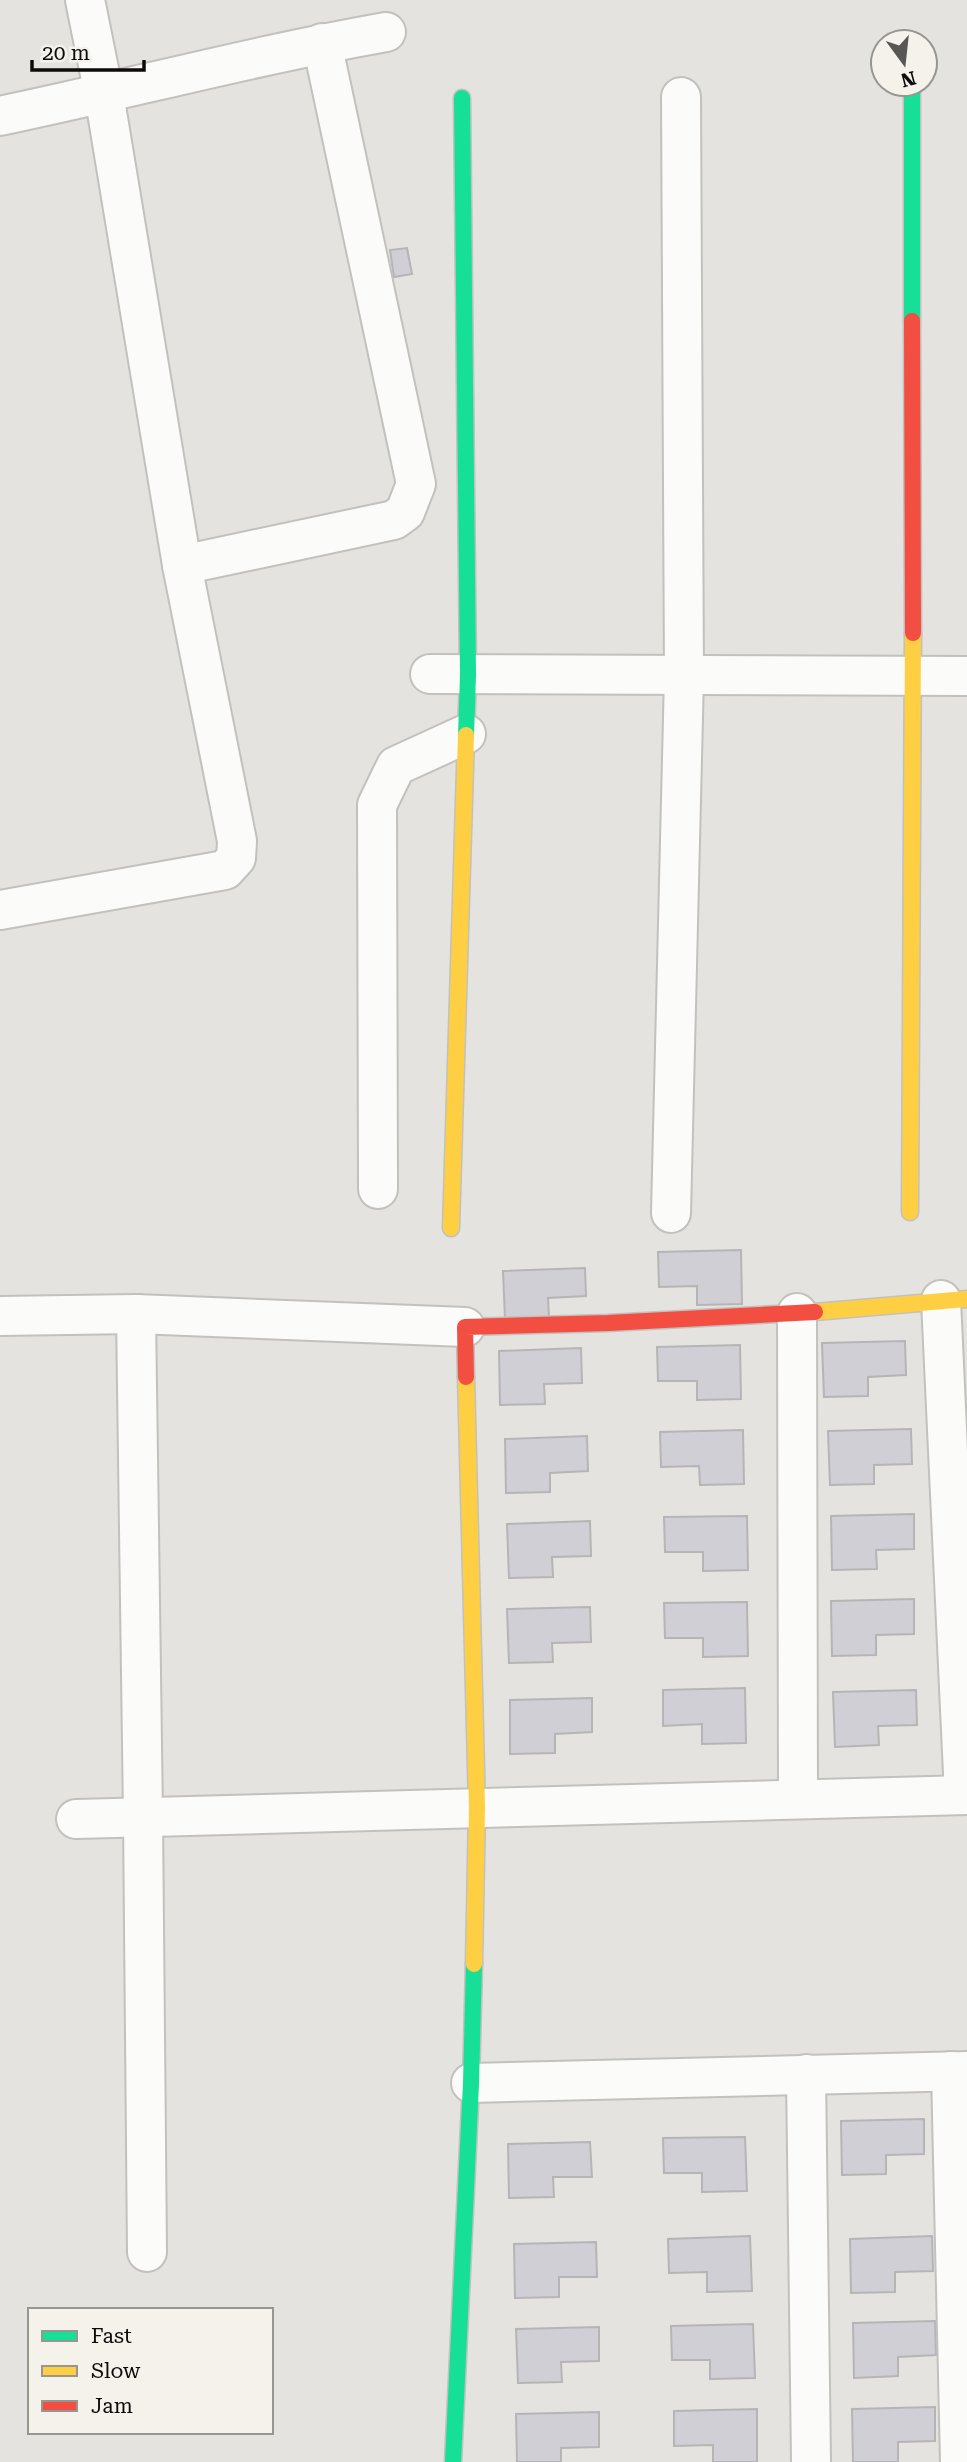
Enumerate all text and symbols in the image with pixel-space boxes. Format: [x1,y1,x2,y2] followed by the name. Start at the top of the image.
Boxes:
[32,28,144,72] scale bar
[869,28,939,98] north arrow
[42,41,90,65] text: 20 m
[898,66,918,92] text: N
[28,2308,273,2434] legend
[91,2324,132,2348] text: Fast
[91,2359,141,2383] text: Slow
[91,2394,133,2418] text: Jam

